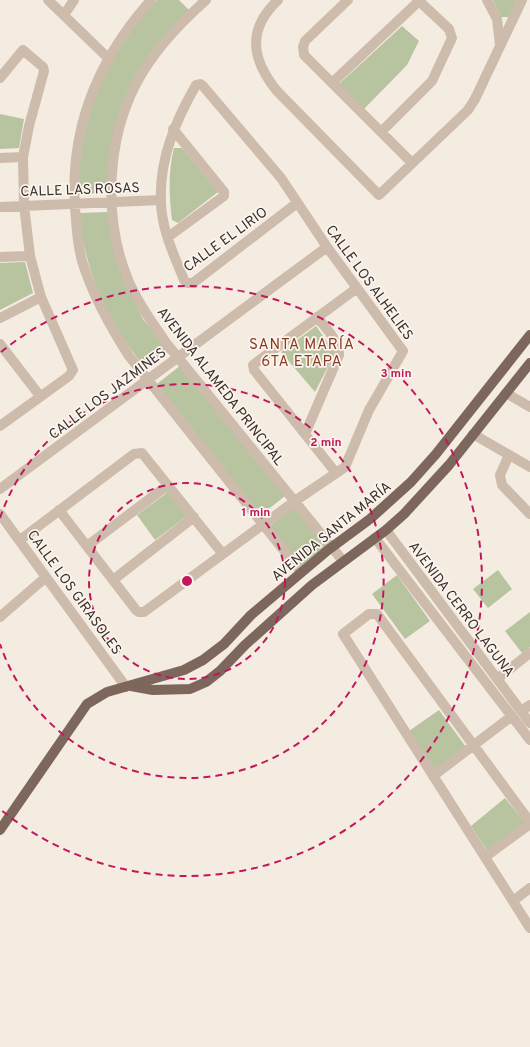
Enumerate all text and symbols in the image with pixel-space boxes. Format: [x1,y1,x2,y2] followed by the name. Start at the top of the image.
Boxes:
[20,180,140,201] street label: CALLE LAS ROSAS
[181,204,271,276] street label: CALLE EL LIRIO
[321,222,416,344] street label: CALLE LOS ALHELIES
[153,304,287,470] street label: AVENIDA ALAMEDA PRINCIPAL
[249,335,355,372] district label: SANTA MARÍA 6TA ETAPA
[46,345,170,444] street label: CALLE LOS JAZMINES
[380,366,412,382] text: 3 min
[310,435,342,451] text: 2 min
[268,478,395,586] street label: AVENIDA SANTA MARÍA
[242,505,270,521] text: 1 min
[23,527,125,658] street label: CALLE LOS GIRASOLES
[404,539,517,681] street label: AVENIDA CERRO LAGUNA
[180,574,194,588] centre of rings

